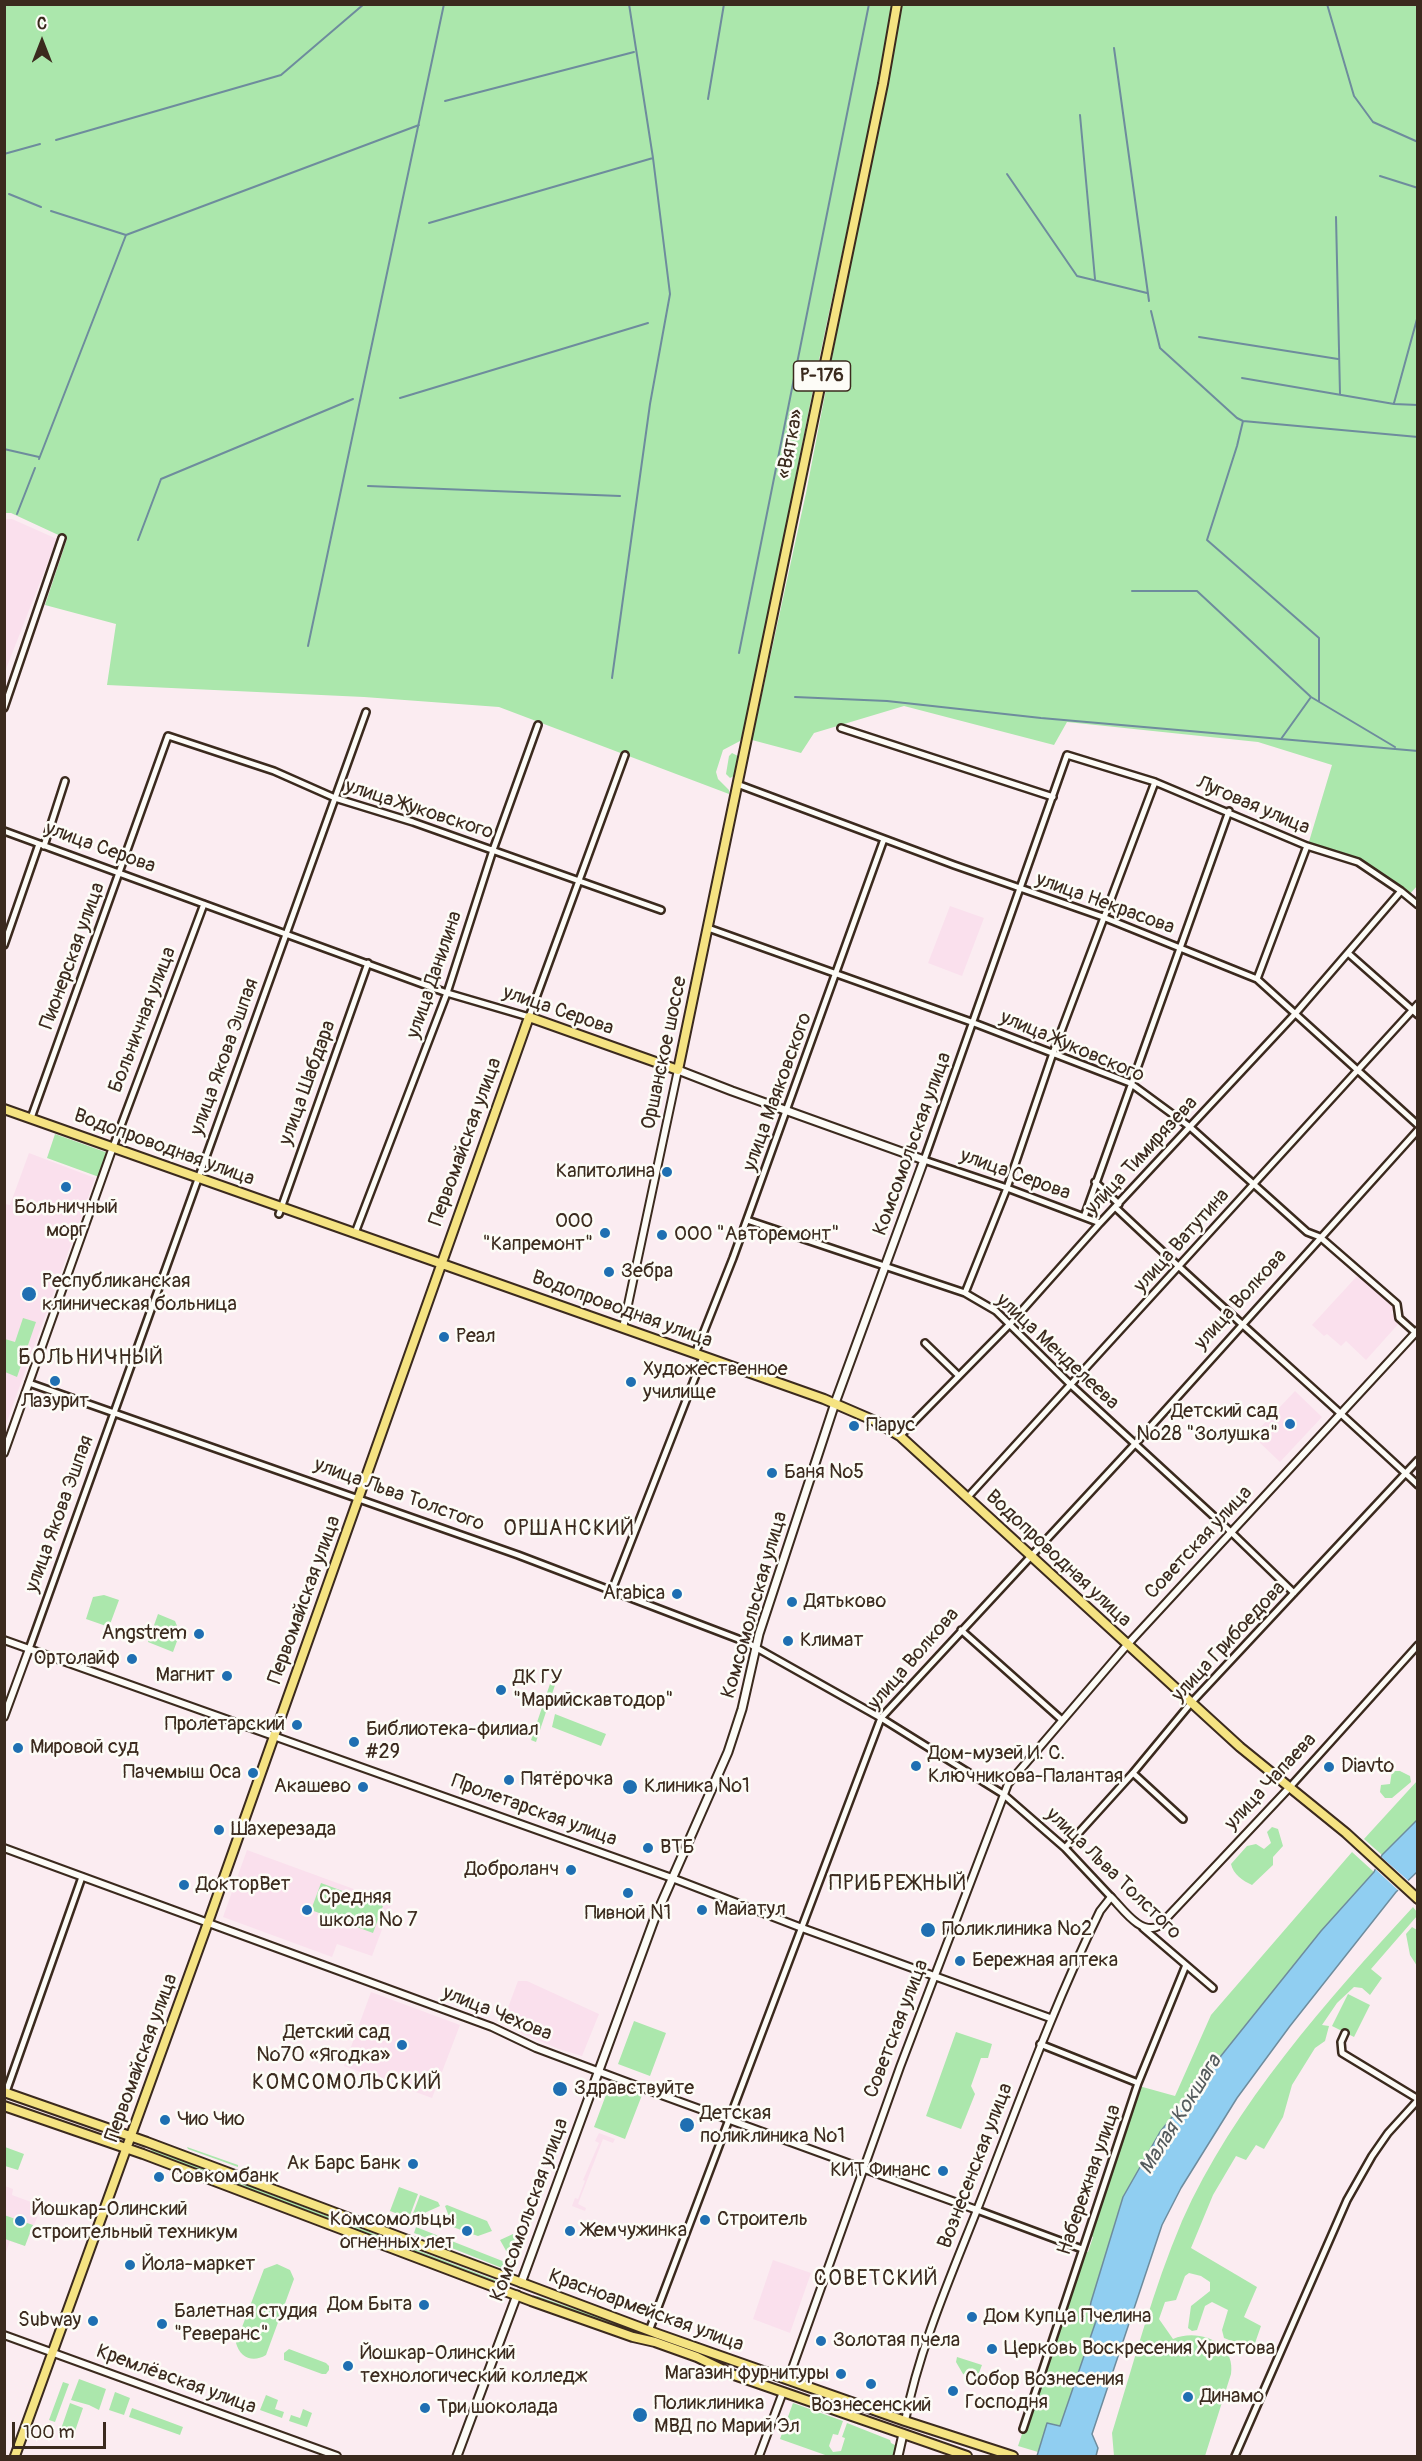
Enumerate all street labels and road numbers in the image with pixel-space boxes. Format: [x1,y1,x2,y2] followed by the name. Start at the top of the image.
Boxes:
[794,361,850,391] road number: Р-176
[773,407,809,481] street label: «Вятка»
[1193,771,1313,841] street label: Луговая улица
[342,775,496,845] street label: улица Жуковского
[42,817,158,879] street label: улица Серова
[1032,868,1178,940] street label: улица Некрасова
[35,879,111,1033] street label: Пионерская улица
[402,908,468,1042] street label: улица Данилина
[104,944,182,1096] street label: Больничная улица
[637,974,693,1132] street label: Оршанское шоссе
[185,975,265,1139] street label: улица Якова Эшпая
[499,981,617,1041] street label: улица Серова
[996,1006,1148,1088] street label: улица Жуковского
[738,1009,818,1175] street label: улица Маяковского
[274,1017,342,1149] street label: улица Шабдара
[869,1049,957,1239] street label: Комсомольская улица
[424,1055,508,1229] street label: Первомайская улица
[1081,1092,1203,1220] street label: улица Тимирязева
[70,1104,258,1192] street label: Водопроводная улица
[957,1144,1073,1206] street label: улица Серова
[1129,1184,1235,1298] street label: улица Ватутина
[1190,1245,1292,1355] street label: улица Волкова
[528,1266,716,1354] street label: Водопроводная улица
[990,1289,1124,1415] street label: улица Менделеева
[20,1432,100,1596] street label: улица Якова Эшпая
[311,1453,487,1537] street label: улица Льва Толстого
[1140,1481,1258,1605] street label: Советская улица
[980,1485,1136,1633] street label: Водопроводная улица
[717,1509,793,1701] street label: Комсомольская улица
[263,1513,347,1687] street label: Первомайская улица
[1167,1577,1291,1707] street label: улица Грибоедова
[863,1603,965,1715] street label: улица Волкова
[1220,1729,1322,1835] street label: улица Чапаева
[448,1770,620,1852] street label: Пролетарская улица
[1040,1803,1186,1945] street label: улица Льва Толстого
[860,1956,934,2102] street label: Советская улица
[100,1971,184,2145] street label: Первомайская улица
[439,1981,555,2047] street label: улица Чехова
[933,2080,1019,2252] street label: Вознесенская улица
[1053,2102,1127,2258] street label: Набережная улица
[486,2115,574,2305] street label: Комсомольская улица
[545,2265,747,2357] street label: Красноармейская улица
[93,2340,259,2420] street label: Кремлёвская улица

